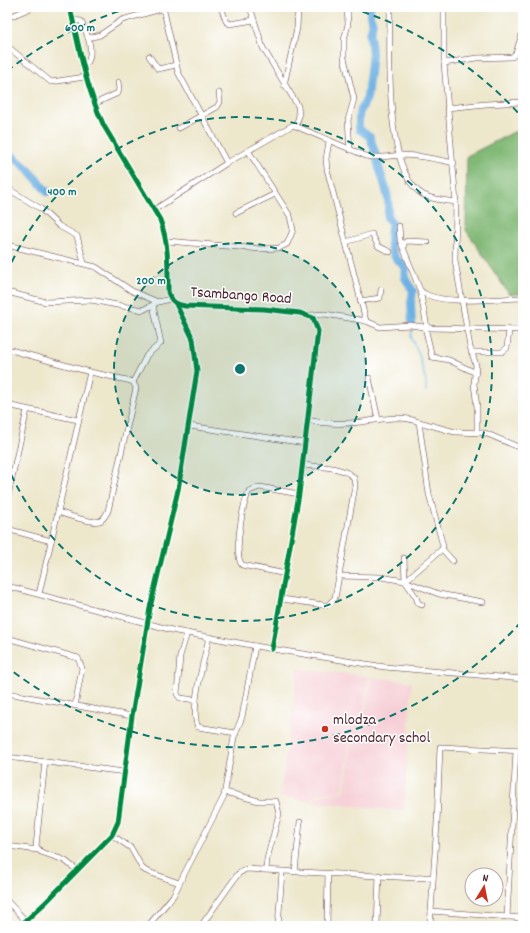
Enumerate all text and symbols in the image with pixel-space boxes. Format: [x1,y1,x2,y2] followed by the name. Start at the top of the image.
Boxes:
[65,20,95,37] text: 600 m
[47,184,77,201] text: 400 m
[136,273,166,290] text: 200 m
[190,281,292,311] street label: Tsambango Road
[233,362,247,376] centre of rings
[333,709,430,750] place label: mlodza secondary schol
[320,724,330,734] marker: mlodza secondary schol
[464,867,504,907] north arrow
[481,871,490,888] text: N

